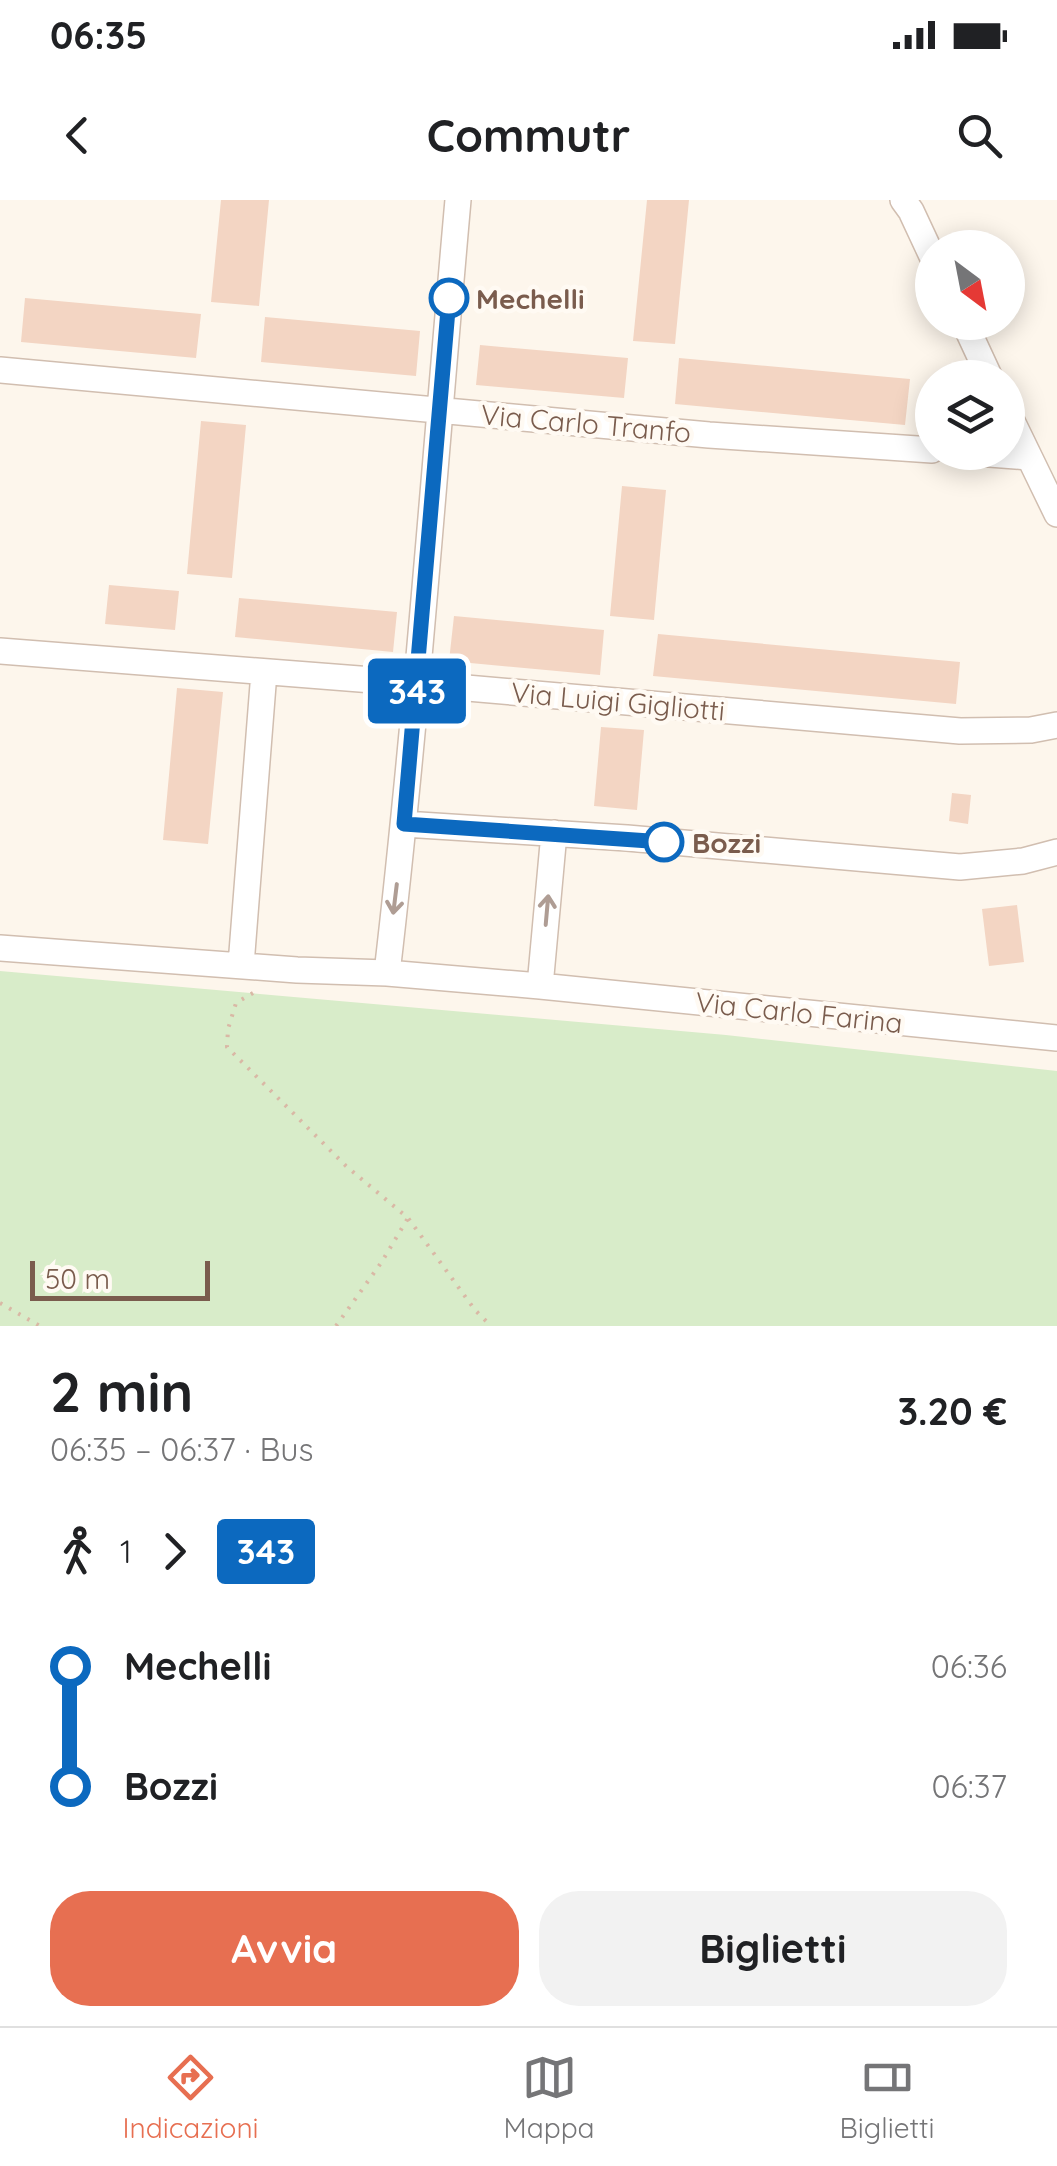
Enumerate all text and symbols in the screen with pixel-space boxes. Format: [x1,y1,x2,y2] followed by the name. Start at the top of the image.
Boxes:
[50,11,147,59] text: 06:35
[427,107,630,163] text: Commutr
[50,108,105,163] icon: back
[952,108,1007,163] icon: search
[915,230,1025,340] north arrow
[915,230,1025,470] map controls
[430,279,468,317] marker: Mechelli
[476,281,585,316] place label: Mechelli
[915,360,1025,470] button: layers
[480,396,692,450] street label: Via Carlo Tranfo
[360,658,474,724] line badge: 343
[388,669,446,713] text: 343
[510,674,726,728] street label: Via Luigi Gigliotti
[645,823,683,861] marker: Bozzi
[692,825,761,860] place label: Bozzi
[385,882,404,914] one-way arrow
[538,894,557,926] one-way arrow
[694,984,904,1040] street label: Via Carlo Farina
[30,1256,210,1300] scale bar
[45,1261,110,1296] text: 50 m
[50,1357,193,1426] text: 2 min
[898,1387,1007,1435] text: 3.20 €
[50,1429,313,1469] text: 06:35 – 06:37 · Bus
[50,1524,105,1579] icon: walk
[147,1524,202,1579] icon: forward
[237,1529,295,1573] text: 343
[120,1531,132,1571] text: 1
[124,1642,271,1690] text: Mechelli
[931,1646,1007,1686] text: 06:36
[124,1762,218,1810] text: Bozzi
[932,1766,1007,1806] text: 06:37
[50,1891,519,2006] button: Avvia
[539,1891,1007,2006] button: Biglietti
[122,2050,259,2145] tab: Indicazioni
[504,2050,595,2145] tab: Mappa
[840,2050,934,2145] tab: Biglietti

